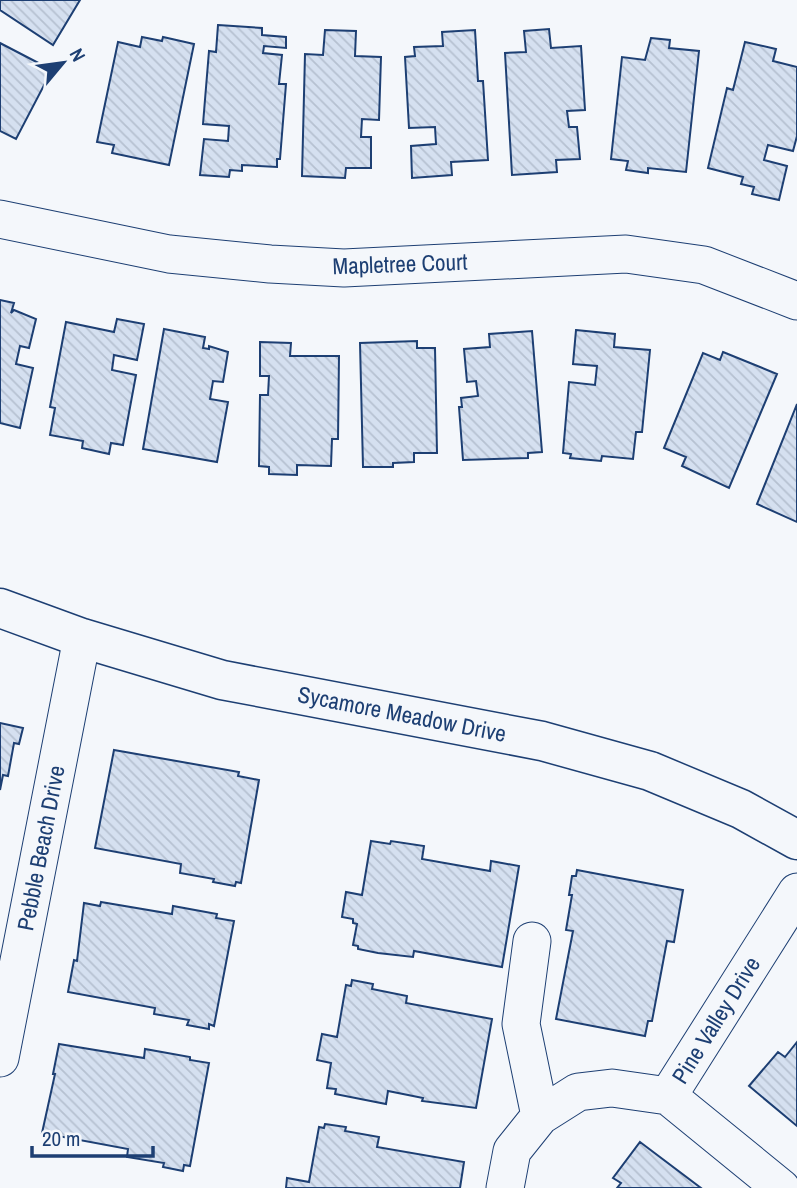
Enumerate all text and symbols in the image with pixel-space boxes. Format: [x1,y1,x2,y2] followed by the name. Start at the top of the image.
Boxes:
[28,28,98,98] north arrow
[64,44,92,66] text: N
[332,246,468,281] street label: Mapletree Court
[295,678,509,749] street label: Sycamore Meadow Drive
[9,763,72,933] street label: Pebble Beach Drive
[664,950,767,1089] street label: Pine Valley Drive
[32,1114,152,1158] scale bar
[42,1124,80,1153] text: 20 m

